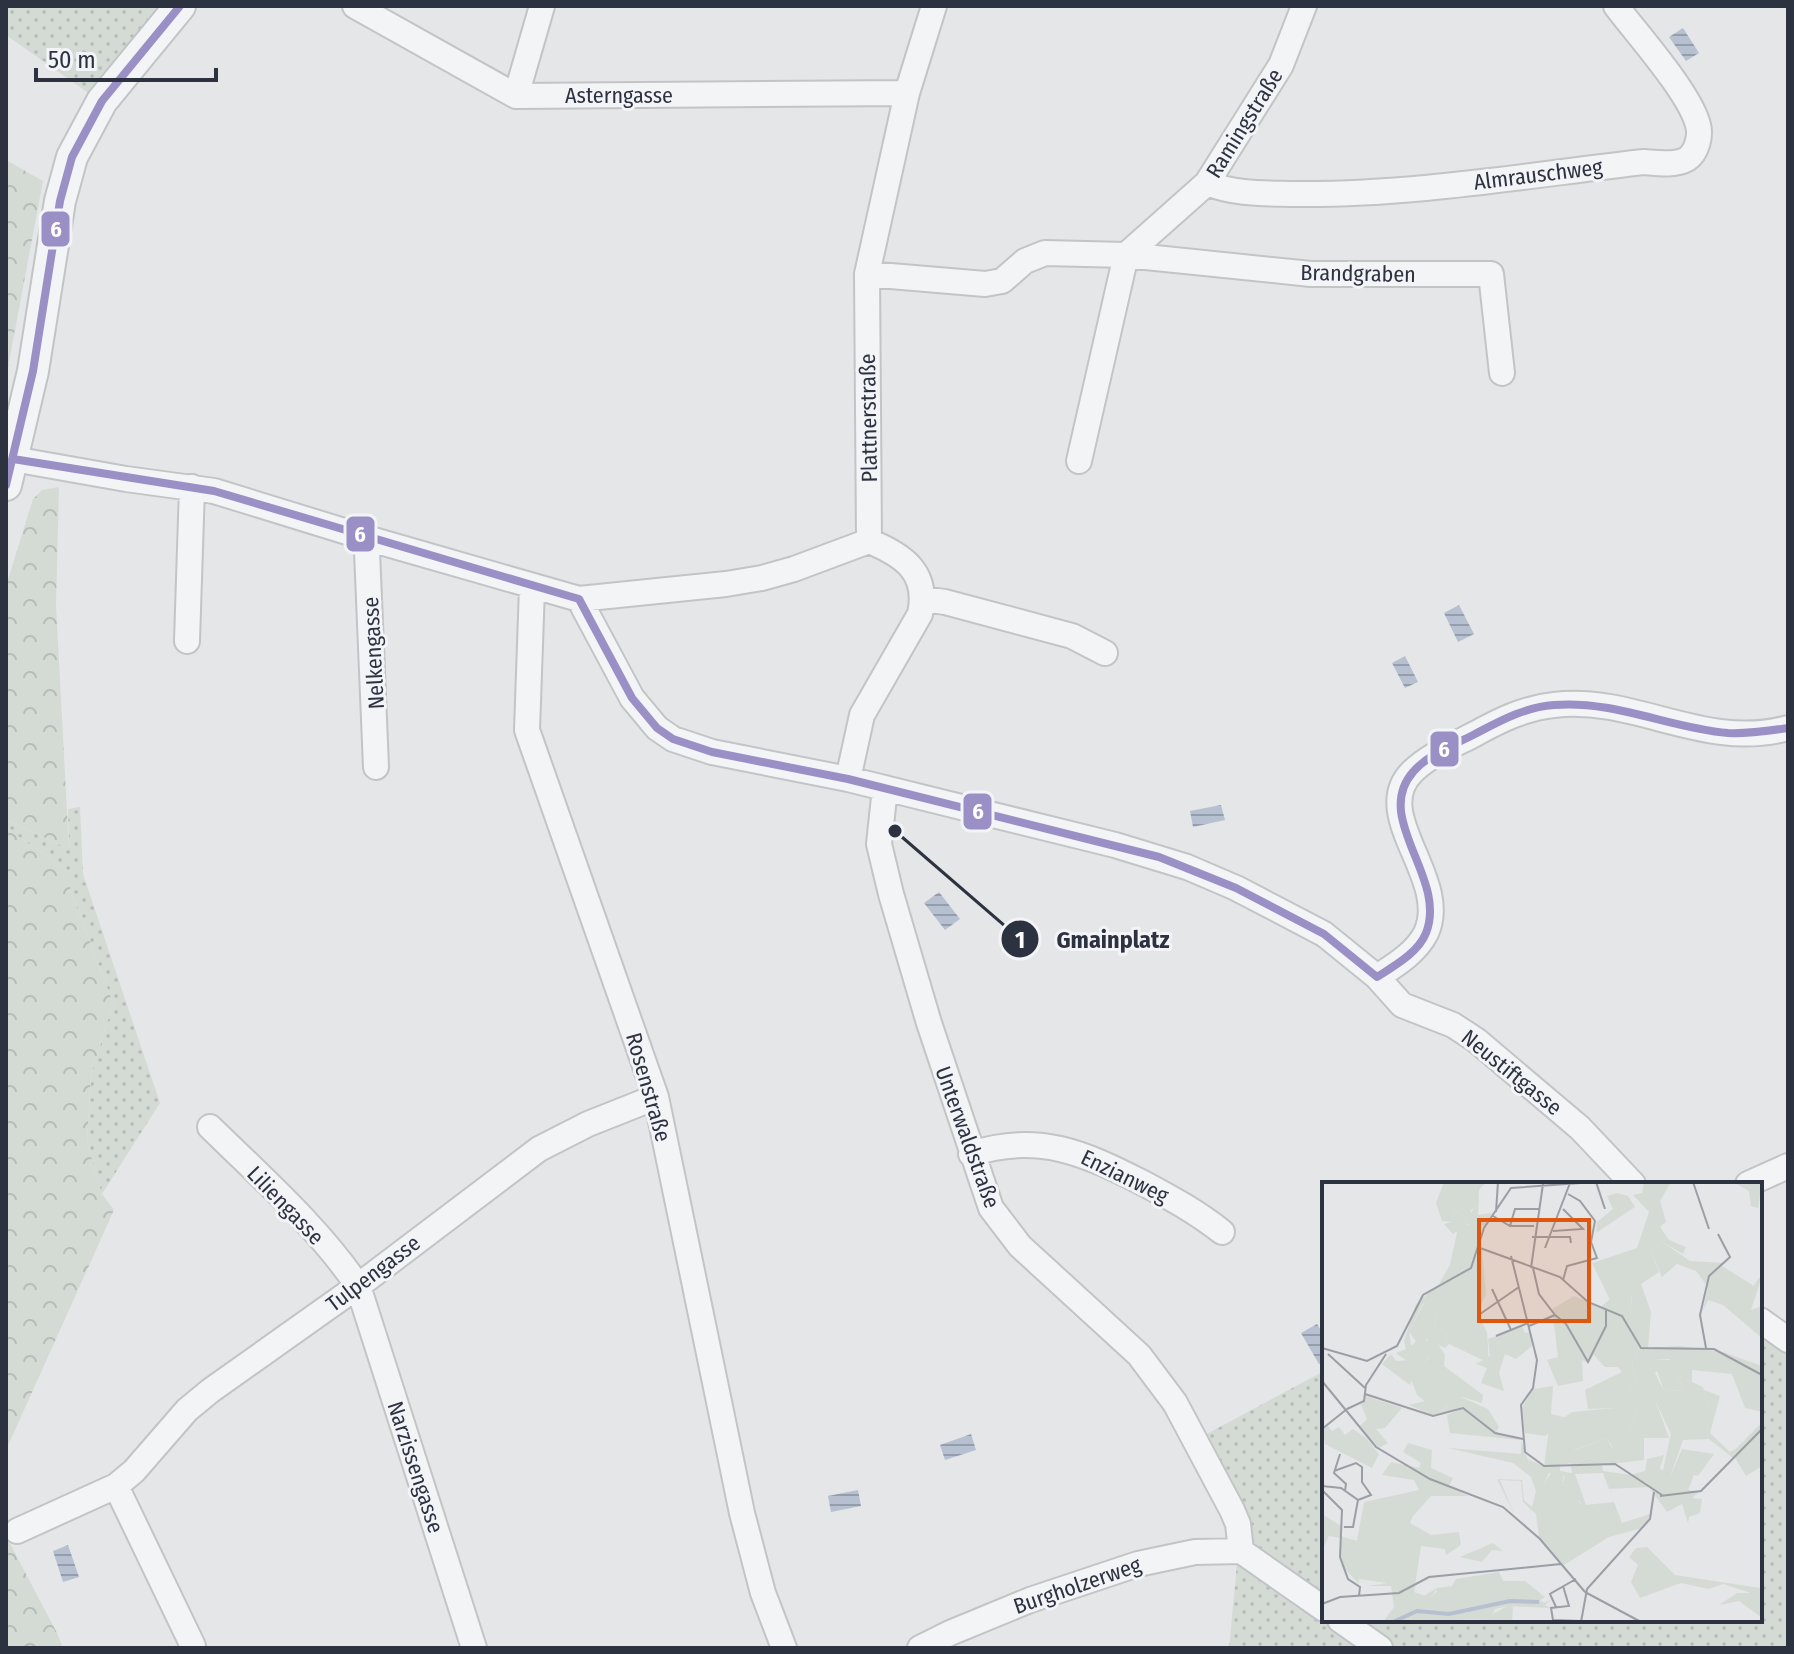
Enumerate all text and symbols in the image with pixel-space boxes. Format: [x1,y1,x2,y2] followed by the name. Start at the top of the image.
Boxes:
[36,32,216,82] scale bar
[48,46,96,74] text: 50 m
[1200,64,1289,183] street label: Ramingstraße
[565,82,673,109] street label: Asterngasse
[1472,153,1605,196] street label: Almrauschweg
[40,210,71,248] line badge: 6
[50,216,62,243] text: 6
[1300,259,1416,288] street label: Brandgraben
[854,353,883,483] street label: Plattnerstraße
[345,515,376,553] line badge: 6
[354,521,366,548] text: 6
[357,596,390,710] street label: Nelkengasse
[1429,730,1460,768] line badge: 6
[1438,736,1450,763] text: 6
[962,792,993,831] line badge: 6
[972,798,984,825] text: 6
[1000,915,1185,963] callout: Gmainplatz
[1015,926,1025,954] text: 1
[1056,926,1170,954] text: Gmainplatz
[1456,1024,1567,1121] street label: Neustiftgasse
[620,1030,677,1145] street label: Rosenstraße
[929,1062,1006,1212] street label: Unterwaldstraße
[1077,1144,1173,1209] street label: Enzianweg
[242,1160,330,1250] street label: Liliengasse
[1322,1182,1762,1622] inset map
[321,1229,426,1318] street label: Tulpengasse
[382,1398,450,1536] street label: Narzissengasse
[1010,1551,1145,1620] street label: Burgholzerweg

